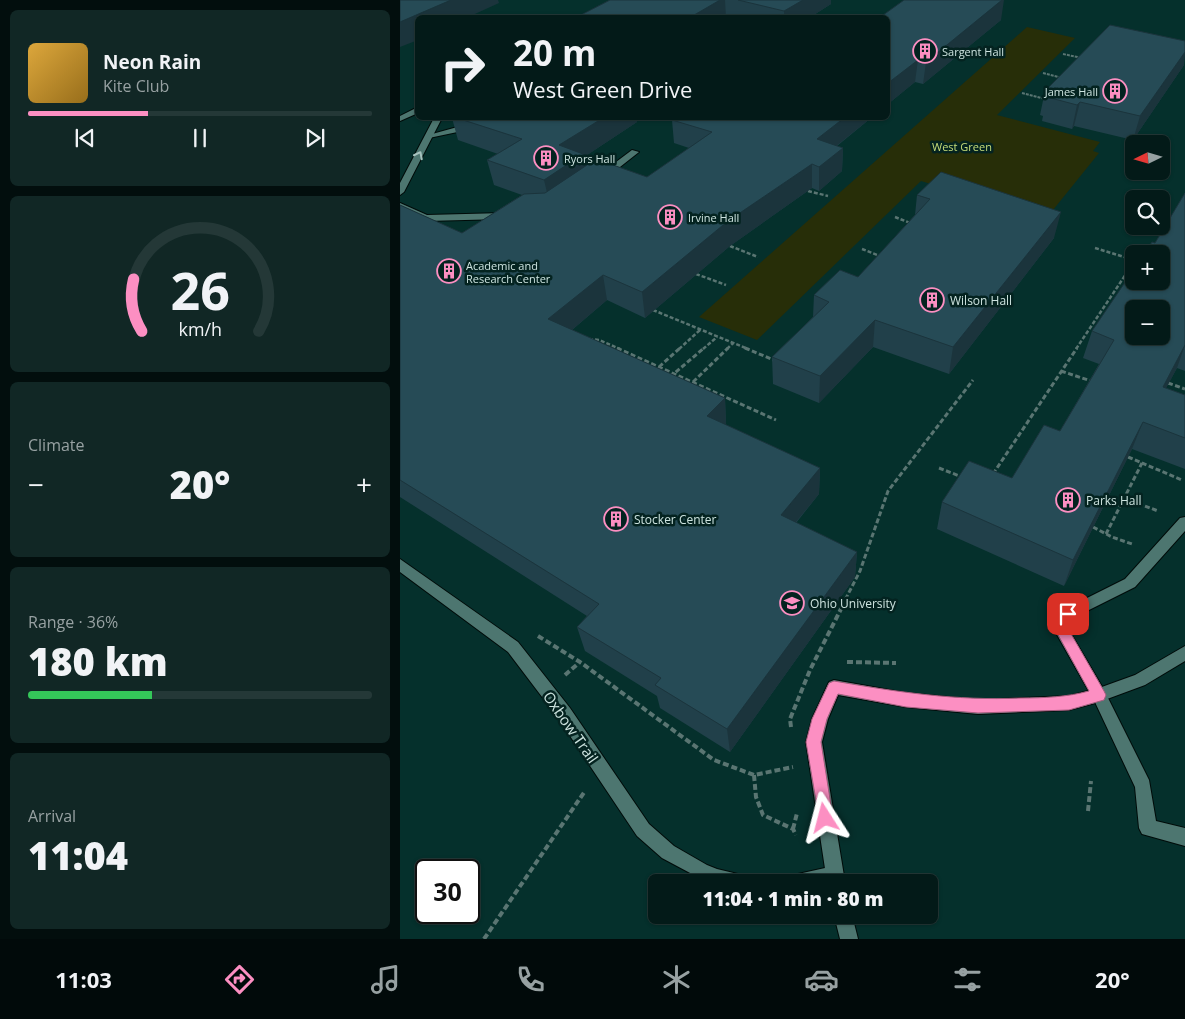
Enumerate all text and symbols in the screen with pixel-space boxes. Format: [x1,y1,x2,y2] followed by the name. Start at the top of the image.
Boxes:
[513,29,596,76] text: 20 m
[430,35,495,100] icon: right
[912,38,938,64] building icon: Sargent Hall
[942,44,1004,59] place label: Sargent Hall
[103,49,201,75] text: Neon Rain
[513,74,692,104] text: West Green Drive
[103,75,169,97] text: Kite Club
[1102,78,1128,104] building icon: James Hall
[1044,84,1098,99] place label: James Hall
[71,124,99,152] icon: previous
[186,124,214,152] icon: pause
[301,124,329,152] icon: next
[1125,135,1170,180] north arrow
[1125,135,1170,345] map controls
[932,139,992,154] park label: West Green
[533,145,559,171] building icon: Ryors Hall
[413,151,423,160] one-way arrow
[564,151,615,166] place label: Ryors Hall
[1125,190,1170,235] button: search
[657,204,683,230] building icon: Irvine Hall
[688,210,739,225] place label: Irvine Hall
[1125,245,1170,290] button: +
[170,254,230,325] text: 26
[436,258,462,284] building icon: Academic and Research Center
[466,258,551,286] place label: Academic and Research Center
[919,287,945,313] building icon: Wilson Hall
[950,292,1012,309] place label: Wilson Hall
[1125,300,1170,345] button: −
[178,317,222,341] text: km/h
[28,434,85,456] text: Climate
[170,458,230,510] text: 20°
[28,465,44,503] text: −
[356,465,372,503] text: +
[1055,487,1081,513] building icon: Parks Hall
[1086,492,1142,509] place label: Parks Hall
[603,506,629,532] building icon: Stocker Center
[634,511,717,528] place label: Stocker Center
[779,590,805,616] school or university icon: Ohio University
[1047,593,1089,635] pin
[810,595,897,612] place label: Ohio University
[1054,600,1082,628] icon: arrive
[28,611,118,633] text: Range · 36%
[28,635,168,687] text: 180 km
[539,687,603,767] street label: Oxbow Trail
[798,791,850,843] position arrow
[28,805,76,827] text: Arrival
[28,829,128,881] text: 11:04
[415,859,480,924] speed limit sign: 30
[703,886,883,912] text: 11:04 · 1 min · 80 m
[222,962,257,997] icon: directions
[368,962,403,997] icon: music
[513,962,548,997] icon: phone
[659,962,694,997] icon: climate
[804,962,839,997] icon: car
[950,962,985,997] icon: filters
[55,964,112,994] text: 11:03
[1095,964,1130,994] text: 20°

